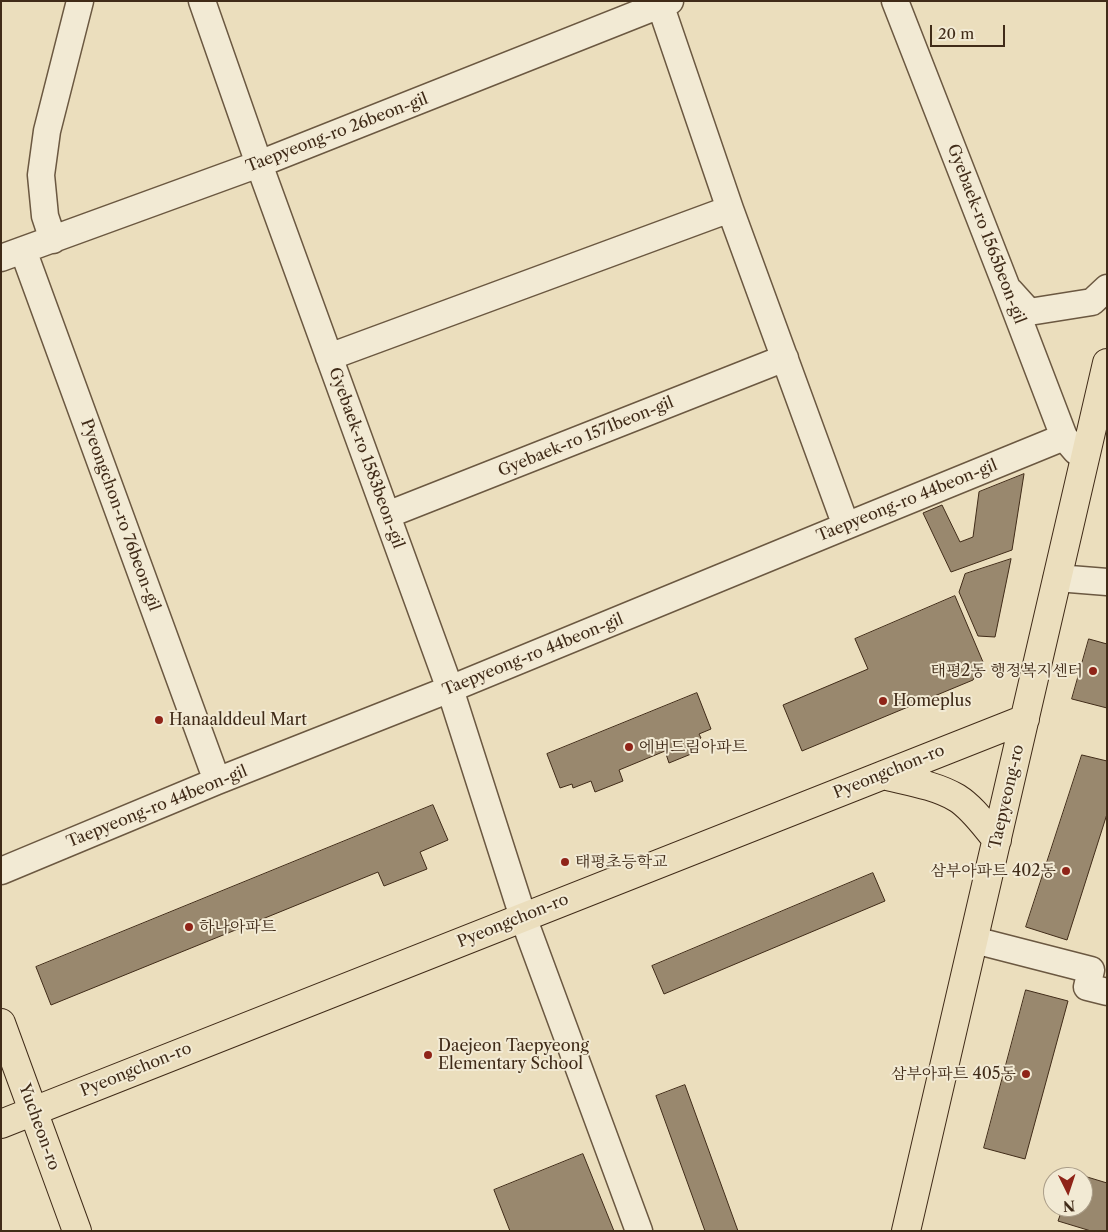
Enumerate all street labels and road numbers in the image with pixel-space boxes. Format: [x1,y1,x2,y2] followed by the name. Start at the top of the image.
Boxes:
[243,89,431,177] street label: Taepyeong-ro 26beon-gil
[943,141,1029,327] street label: Gyebaek-ro 1565beon-gil
[324,365,408,551] street label: Gyebaek-ro 1583beon-gil
[495,393,677,481] street label: Gyebaek-ro 1571beon-gil
[76,416,164,614] street label: Pyeongchon-ro 76beon-gil
[814,456,1000,546] street label: Taepyeong-ro 44beon-gil
[440,610,626,700] street label: Taepyeong-ro 44beon-gil
[831,741,947,803] street label: Pyeongchon-ro
[986,743,1028,851] street label: Taepyeong-ro
[64,762,250,852] street label: Taepyeong-ro 44beon-gil
[455,890,571,952] street label: Pyeongchon-ro
[78,1039,194,1101] street label: Pyeongchon-ro
[14,1081,64,1173] street label: Yucheon-ro

